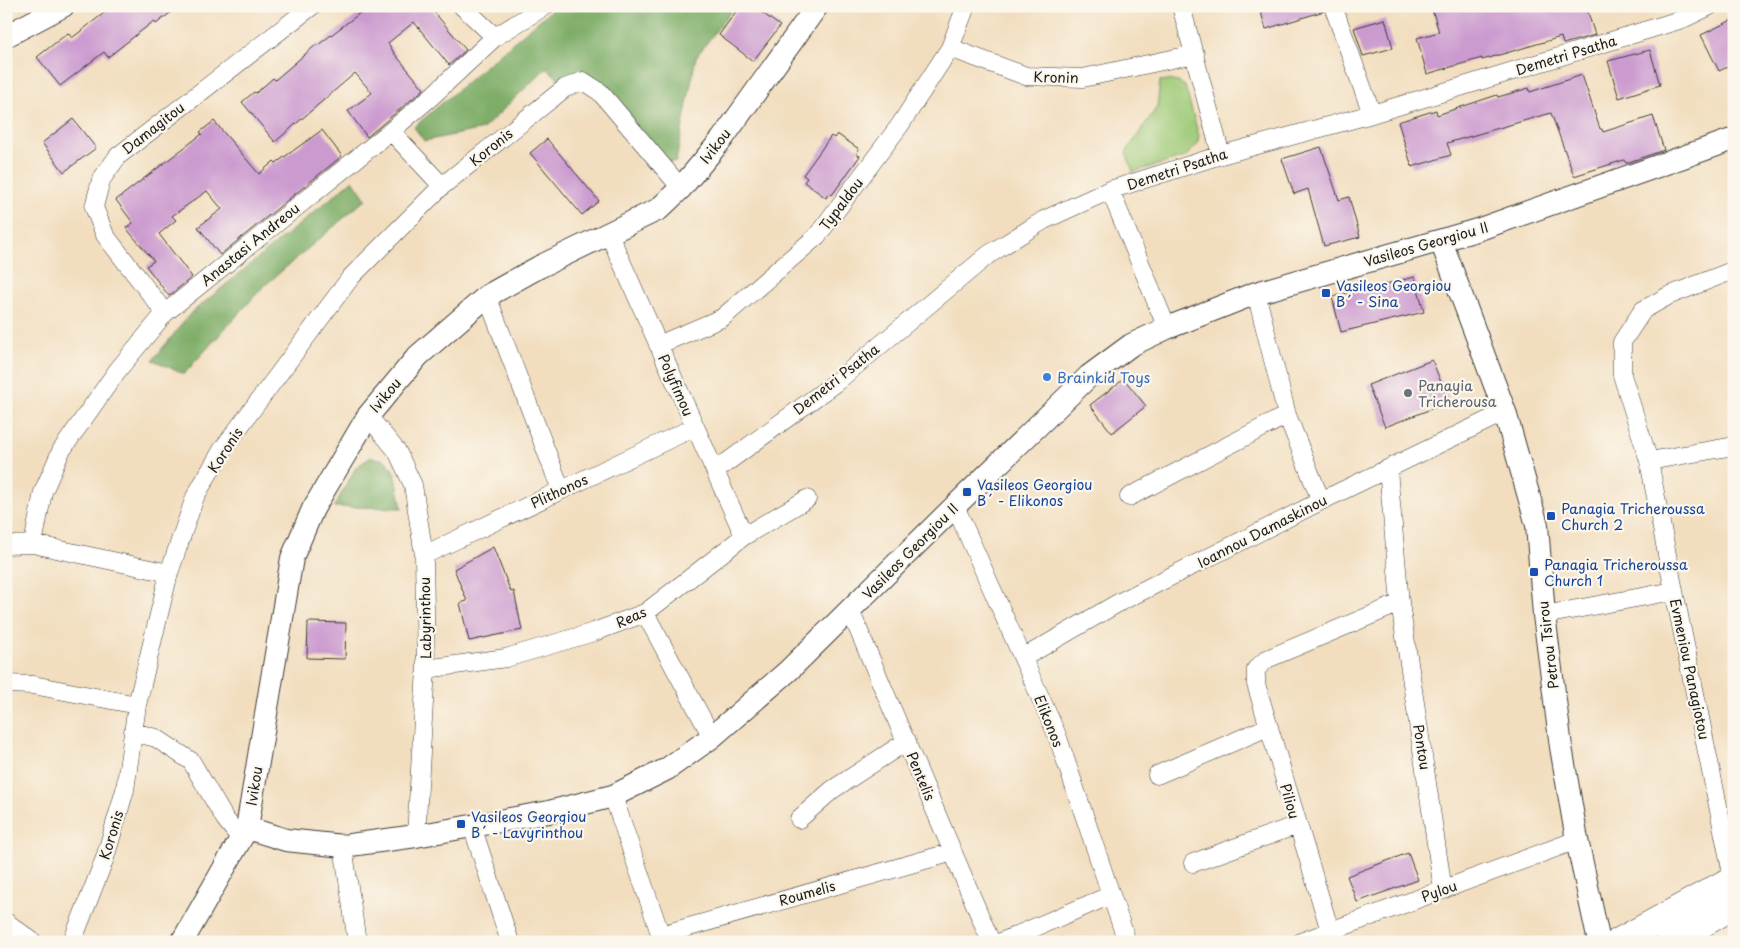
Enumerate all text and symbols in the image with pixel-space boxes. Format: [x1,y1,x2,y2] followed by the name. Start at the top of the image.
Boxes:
[1513,30,1619,80] street label: Demetri Psatha
[1033,66,1079,88] street label: Kronin
[117,97,189,159] street label: Damagitou
[465,123,517,171] street label: Koronis
[694,124,736,168] street label: Ivikou
[1124,143,1230,195] street label: Demetri Psatha
[814,173,868,235] street label: Typaldou
[196,197,304,291] street label: Anastasi Andreou
[1361,216,1491,272] street label: Vasileos Georgiou II
[1336,275,1452,312] place label: Vasileos Georgiou B´ - Sina
[1320,287,1332,299] marker: Vasileos Georgiou B´ - Sina
[788,338,884,419] street label: Demetri Psatha
[653,351,699,419] street label: Polyfimou
[1057,367,1150,388] place label: Brainkid Toys
[1041,371,1053,383] marker: Brainkid Toys
[364,373,406,417] street label: Ivikou
[1418,375,1497,412] place label: Panayia Tricherousa
[1402,387,1414,399] marker: Panayia Tricherousa
[202,423,248,477] street label: Koronis
[527,469,591,513] street label: Plithonos
[977,474,1093,511] place label: Vasileos Georgiou B´ - Elikonos
[961,486,973,498] marker: Vasileos Georgiou B´ - Elikonos
[1193,489,1331,573] street label: Ioannou Damaskinou
[857,498,963,604] street label: Vasileos Georgiou II
[1561,498,1705,535] place label: Panagia Tricheroussa Church 2
[1545,510,1557,522] marker: Panagia Tricheroussa Church 2
[1544,554,1688,591] place label: Panagia Tricheroussa Church 1
[1528,566,1540,578] marker: Panagia Tricheroussa Church 1
[414,577,436,659] street label: Labyrinthou
[1665,597,1715,741] street label: Evmeniou Panagiotou
[1532,600,1564,690] street label: Petrou Tsirou
[612,601,650,633] street label: Reas
[1029,692,1069,750] street label: Elikonos
[1408,723,1436,771] street label: Pontou
[901,748,941,804] street label: Pentelis
[241,765,267,807] street label: Ivikou
[1275,781,1305,821] street label: Piliou
[471,806,587,843] place label: Vasileos Georgiou B´ - Lavyrinthou
[94,808,128,862] street label: Koronis
[455,818,467,830] marker: Vasileos Georgiou B´ - Lavyrinthou
[776,875,838,911] street label: Roumelis
[1418,875,1460,907] street label: Pylou

